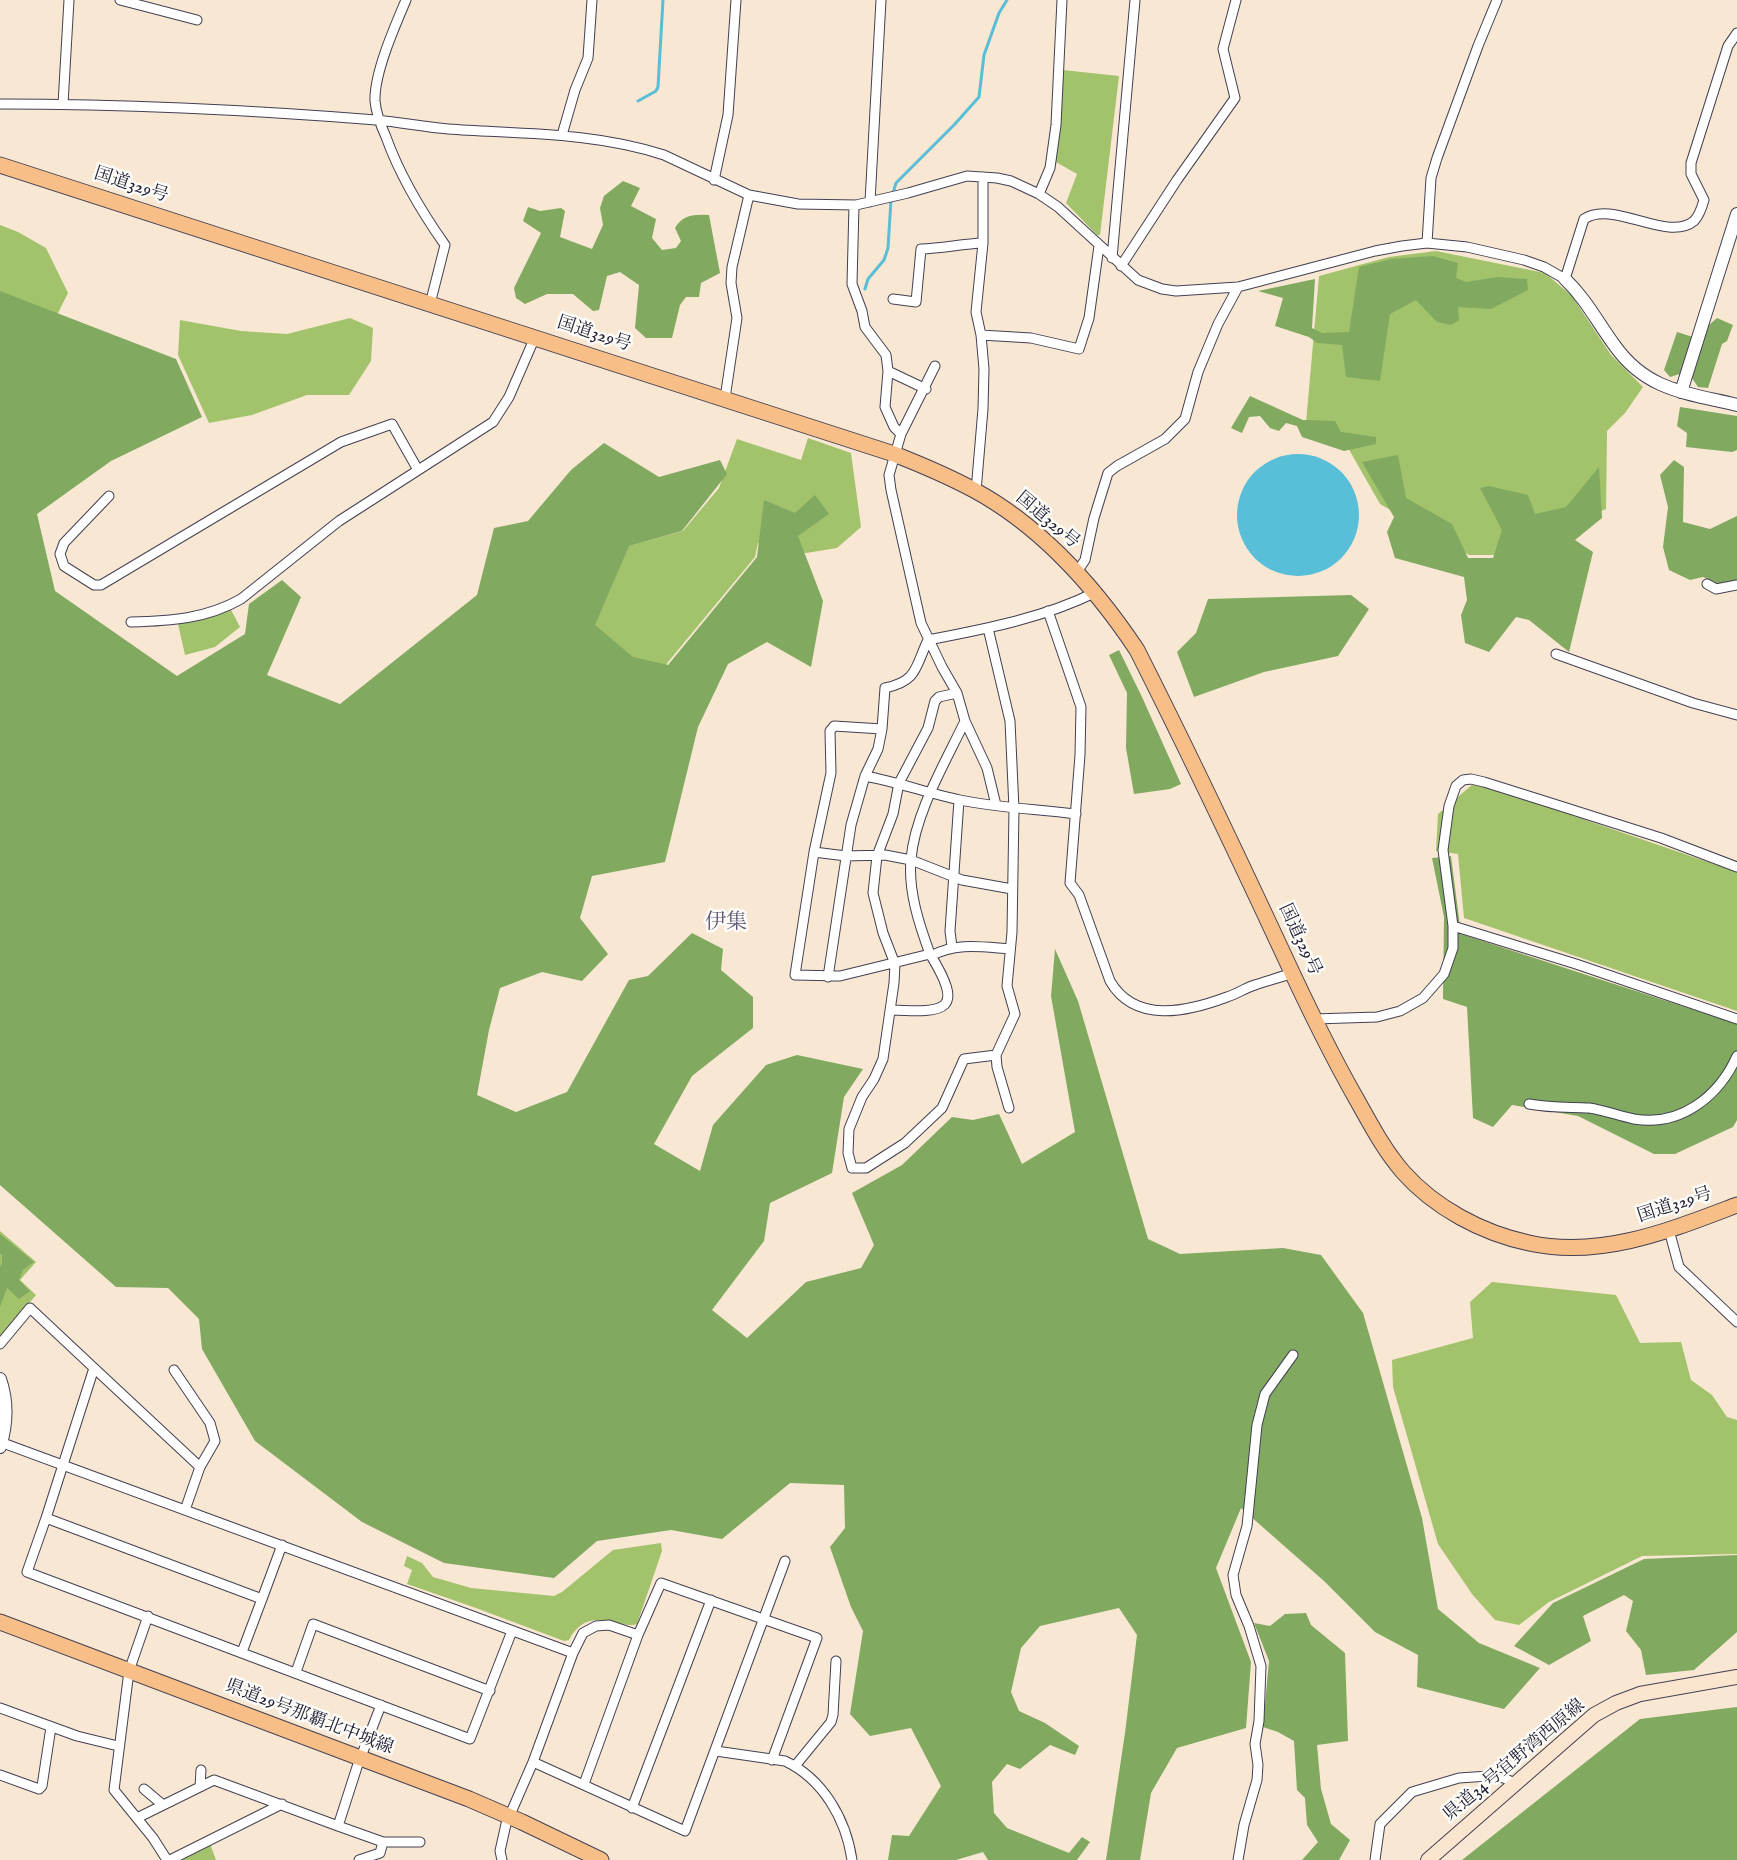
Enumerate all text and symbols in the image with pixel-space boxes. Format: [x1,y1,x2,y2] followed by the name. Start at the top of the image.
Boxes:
[91,164,171,208] street label: 国道329号
[554,313,634,357] street label: 国道329号
[1011,488,1083,554] street label: 国道329号
[1273,901,1325,979] street label: 国道329号
[705,911,747,937] district label: 伊集
[1635,1184,1715,1228] street label: 国道329号
[222,1676,396,1760] street label: 県道29号那覇北中城線
[1440,1696,1590,1826] street label: 県道34号宜野湾西原線

